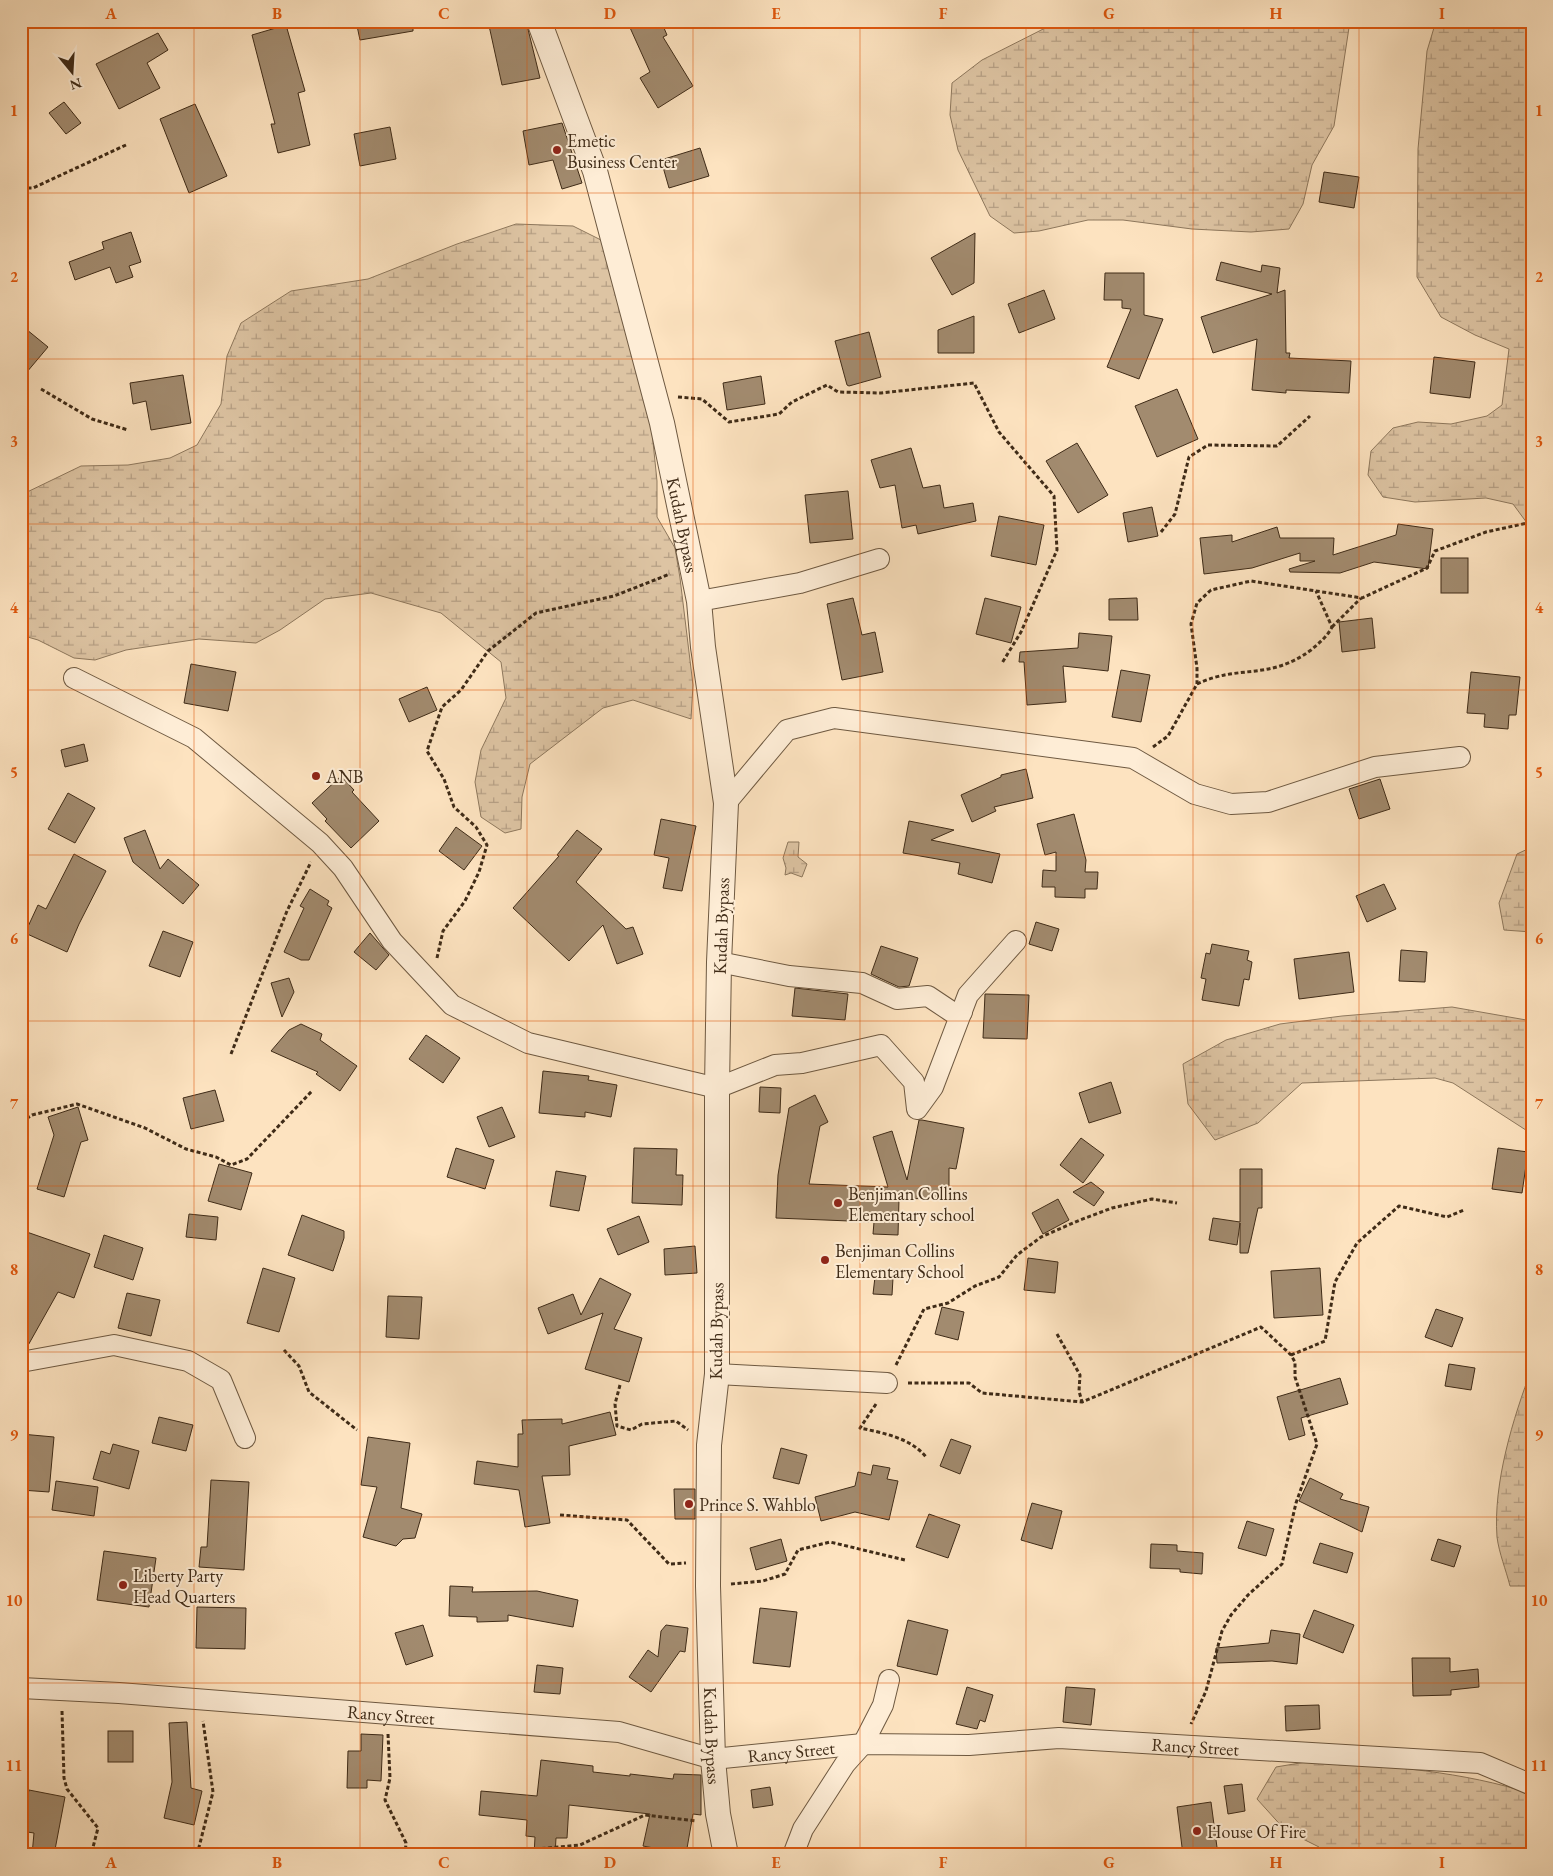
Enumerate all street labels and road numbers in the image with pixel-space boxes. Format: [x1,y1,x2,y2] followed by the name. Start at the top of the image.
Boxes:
[662,475,704,575] street label: Kudah Bypass
[708,877,734,975] street label: Kudah Bypass
[704,1282,728,1380] street label: Kudah Bypass
[699,1687,727,1786] street label: Kudah Bypass
[346,1699,436,1729] street label: Rancy Street
[1151,1732,1240,1760] street label: Rancy Street
[746,1735,836,1767] street label: Rancy Street

